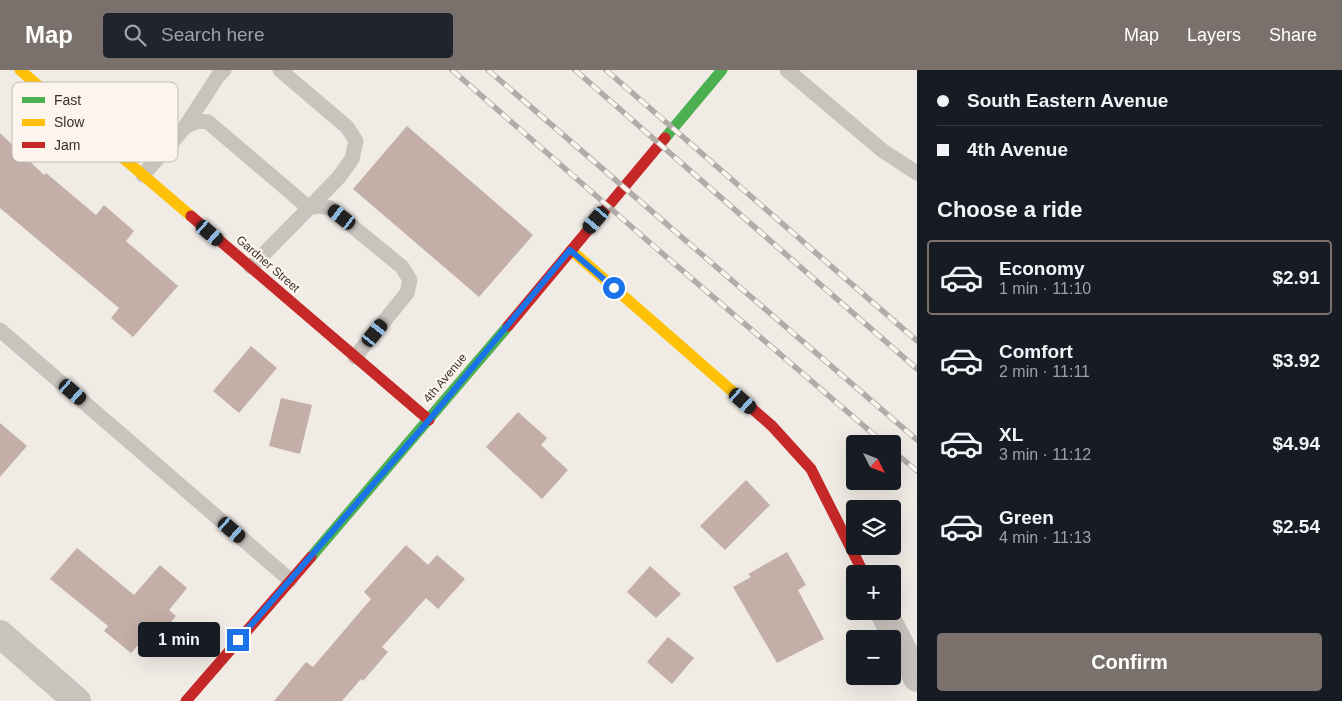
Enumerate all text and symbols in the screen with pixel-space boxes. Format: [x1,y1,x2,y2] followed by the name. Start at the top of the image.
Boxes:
[103,13,453,58] search box
[25,21,73,48] text: Map
[121,21,149,49] icon: search
[161,24,265,45] text: Search here
[1124,25,1159,45] text: Map
[1187,25,1241,45] text: Layers
[1269,25,1317,45] text: Share
[12,82,178,162] legend
[967,90,1168,111] text: South Eastern Avenue
[54,92,81,108] text: Fast
[54,114,85,130] text: Slow
[54,137,80,153] text: Jam
[967,139,1068,160] text: 4th Avenue
[937,197,1082,222] text: Choose a ride
[325,202,358,232] car
[580,204,611,236] car
[193,217,226,249] car
[233,233,303,296] street label: Gardner Street
[939,255,984,300] icon: car
[999,258,1085,279] text: Economy
[1272,267,1320,288] text: $2.91
[603,277,625,299] route start
[999,280,1091,297] text: 1 min · 11:10
[359,317,390,349] car
[939,338,984,383] icon: car
[999,341,1073,362] text: Comfort
[420,350,470,405] street label: 4th Avenue
[1272,350,1320,371] text: $3.92
[999,363,1090,380] text: 2 min · 11:11
[56,376,89,408] car
[726,385,759,417] car
[939,421,984,466] icon: car
[999,424,1023,445] text: XL
[1272,433,1320,454] text: $4.94
[846,435,901,490] north arrow
[846,435,901,685] map controls
[999,446,1091,463] text: 3 min · 11:12
[846,500,901,555] button: layers
[939,504,984,549] icon: car
[999,507,1054,528] text: Green
[215,514,248,546] car
[1272,516,1320,537] text: $2.54
[999,529,1091,546] text: 4 min · 11:13
[846,565,901,620] button: +
[138,622,220,658] callout: 1 min
[227,629,249,651] route end
[846,630,901,685] button: −
[158,631,200,648] text: 1 min
[937,633,1322,691] button: Confirm

